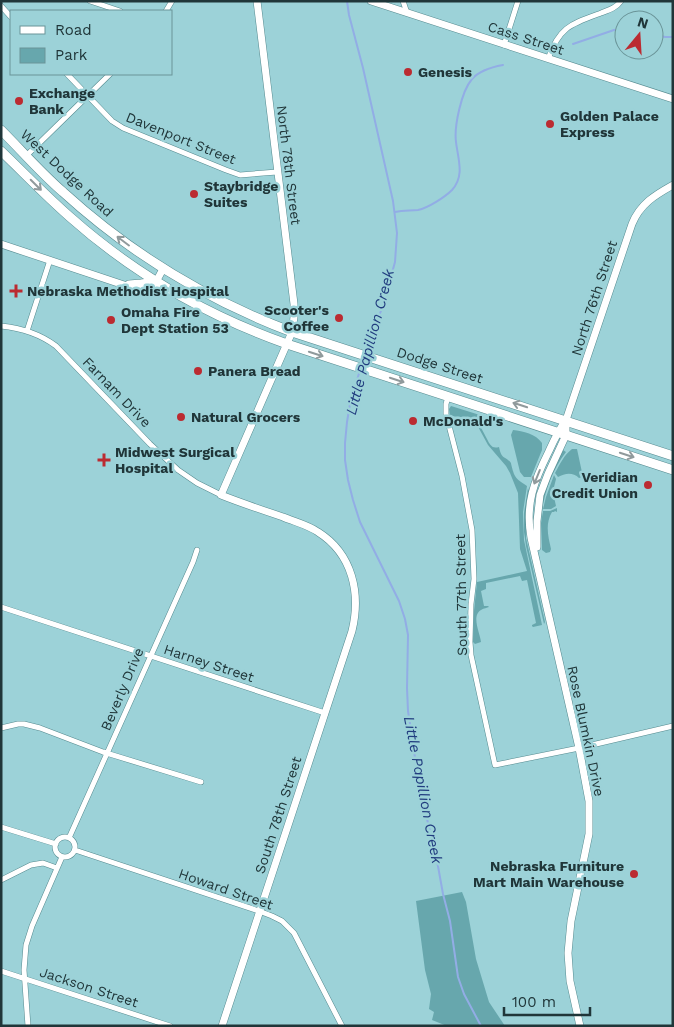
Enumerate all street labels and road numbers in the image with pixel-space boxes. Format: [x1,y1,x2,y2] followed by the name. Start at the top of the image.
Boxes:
[486,18,566,58] street label: Cass Street
[274,104,304,226] street label: North 78th Street
[124,109,238,167] street label: Davenport Street
[17,126,117,220] street label: West Dodge Road
[568,238,620,358] street label: North 76th Street
[395,344,485,387] street label: Dodge Street
[80,354,154,430] street label: Farnam Drive
[452,534,470,656] street label: South 77th Street
[162,641,256,685] street label: Harney Street
[97,645,147,733] street label: Beverly Drive
[564,664,608,798] street label: Rose Blumkin Drive
[251,754,305,876] street label: South 78th Street
[177,865,276,913] street label: Howard Street
[38,964,140,1010] street label: Jackson Street

